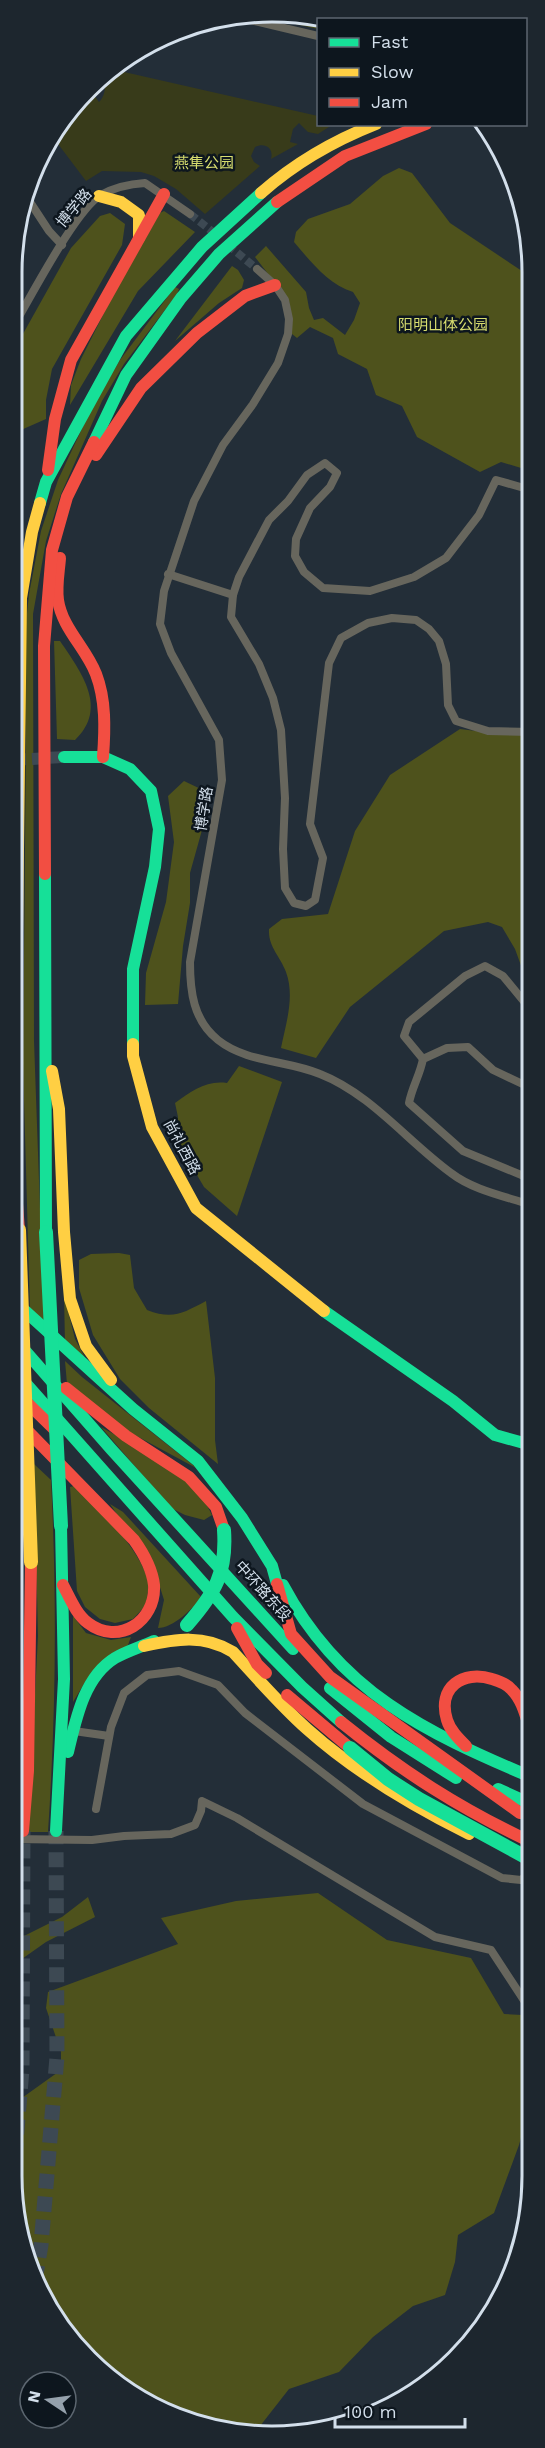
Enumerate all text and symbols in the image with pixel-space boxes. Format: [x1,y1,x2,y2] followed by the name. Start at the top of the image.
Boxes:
[317,18,527,126] legend
[371,31,409,52] text: Fast
[371,61,414,82] text: Slow
[371,91,408,112] text: Jam
[174,154,234,172] park label: 燕隼公园
[53,185,95,231] street label: 博学路
[398,316,488,334] park label: 阳明山体公园
[192,785,216,833] street label: 博学路
[160,1116,204,1178] street label: 尚礼西路
[231,1557,295,1625] street label: 中环路东段
[18,2370,78,2430] north arrow
[23,2389,44,2405] text: N
[335,2391,466,2429] scale bar
[344,2401,397,2422] text: 100 m

